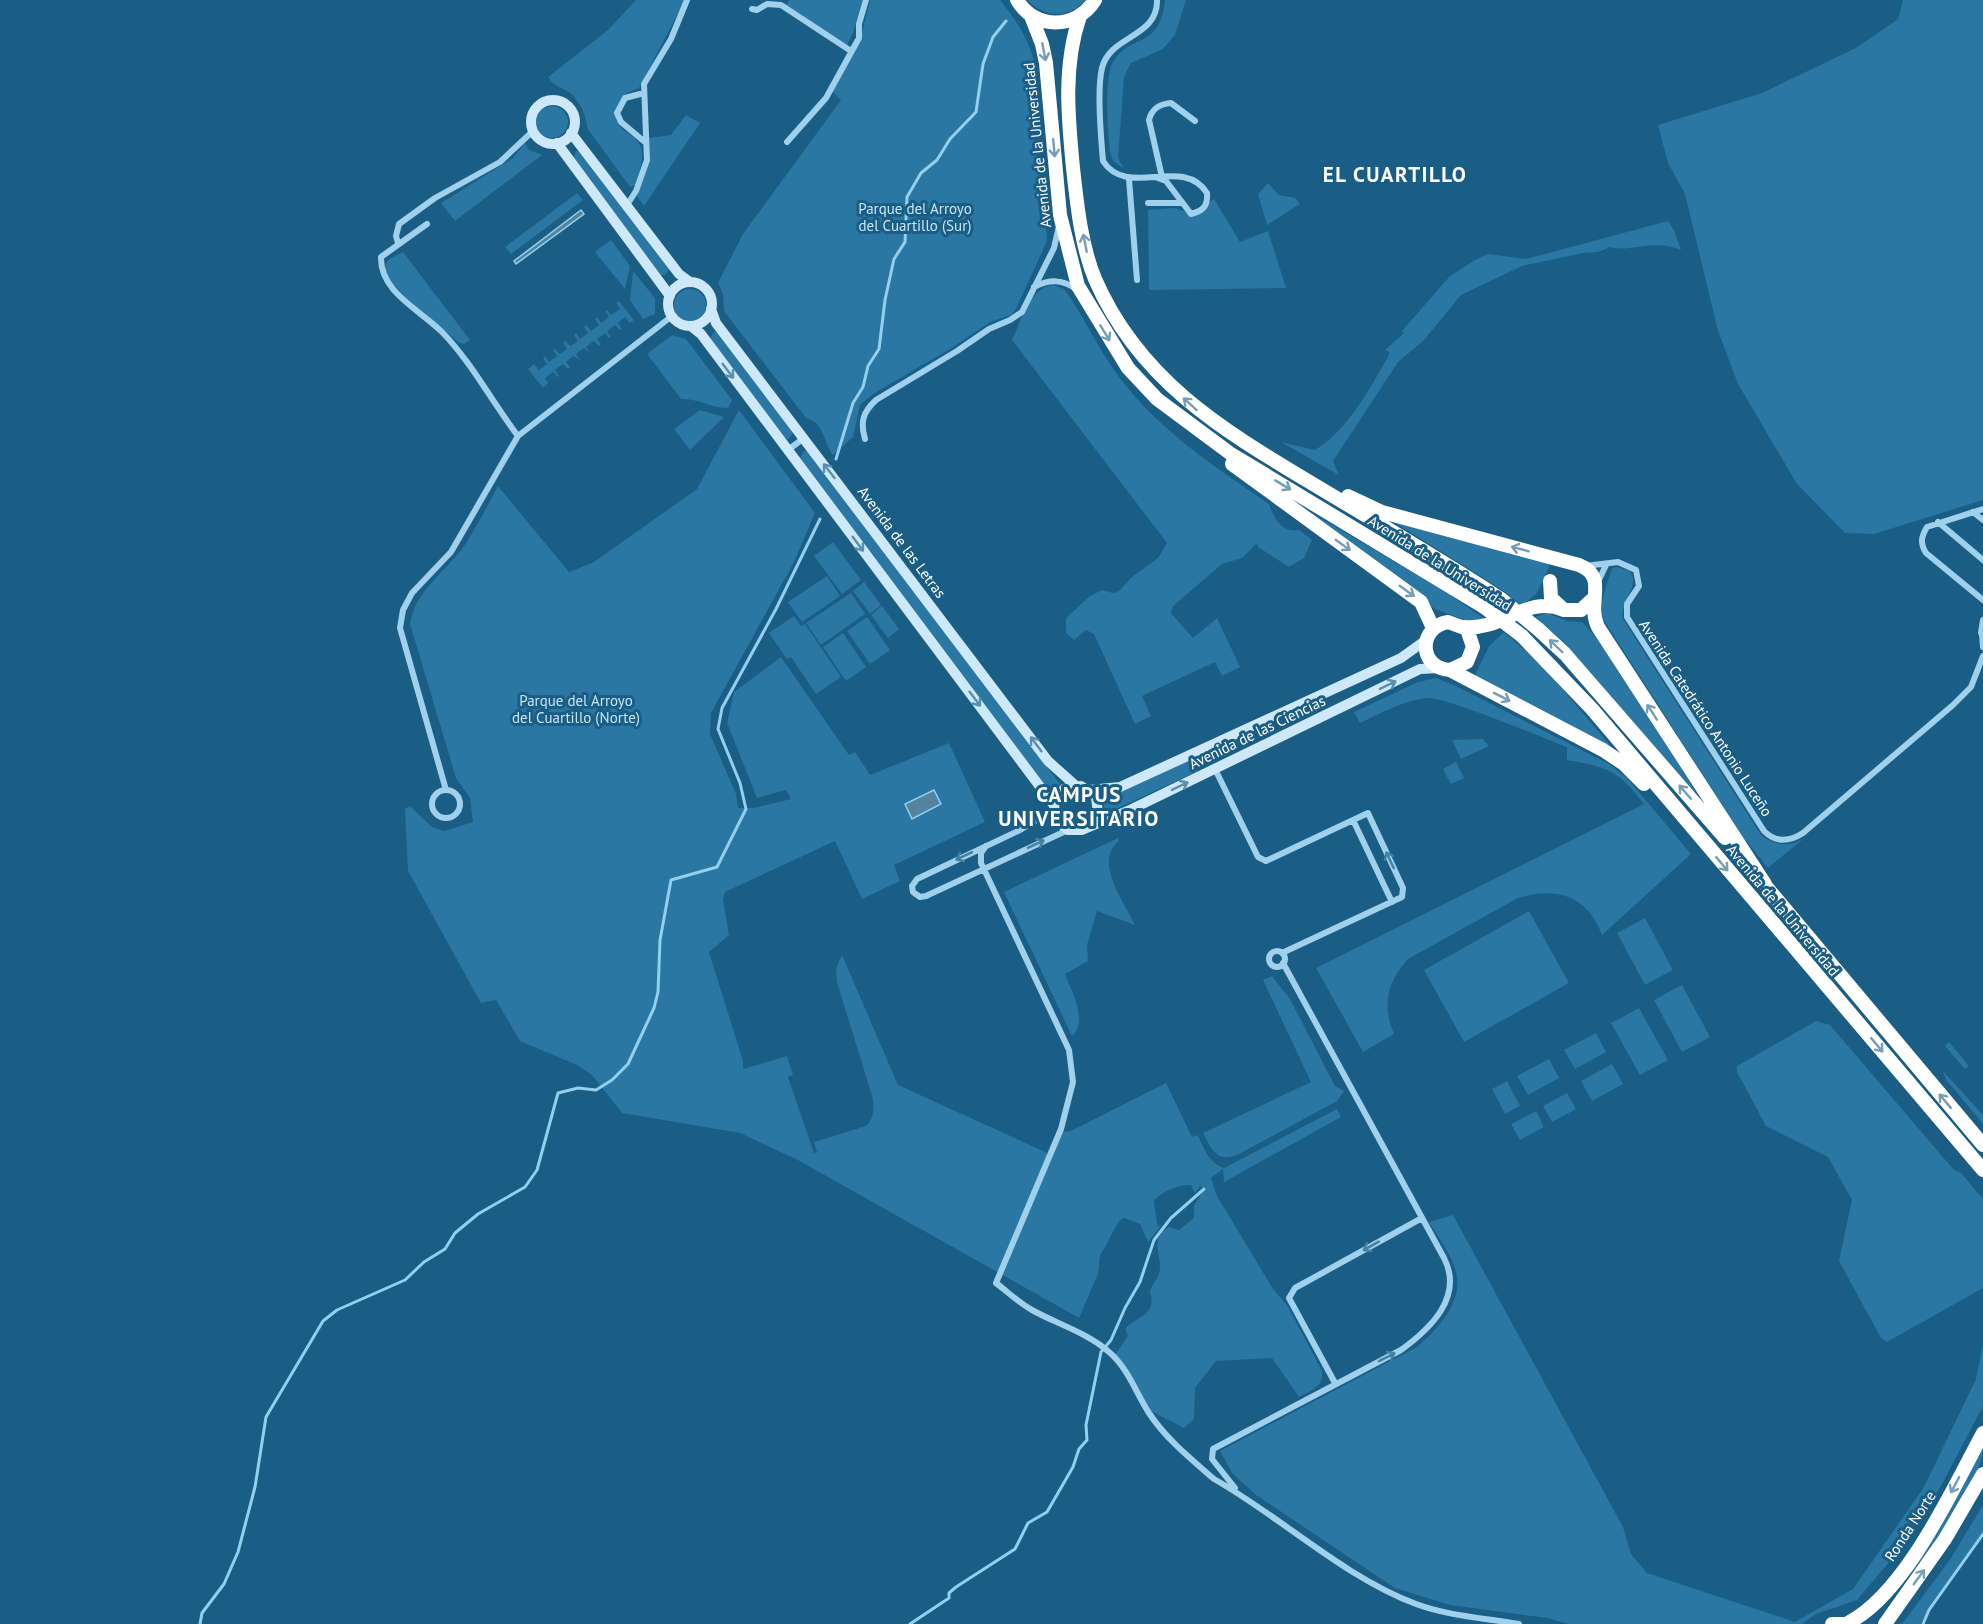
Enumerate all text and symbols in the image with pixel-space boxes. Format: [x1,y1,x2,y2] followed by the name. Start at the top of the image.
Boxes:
[1039,42,1050,61] one-way arrow
[1019,62,1055,228] street label: Avenida de la Universidad
[1048,138,1059,158] one-way arrow
[1323,161,1467,188] district label: EL CUARTILLO
[858,199,972,235] park label: Parque del Arroyo del Cuartillo (Sur)
[1079,234,1090,254] one-way arrow
[1100,324,1112,341] one-way arrow
[722,362,735,378] one-way arrow
[1183,397,1198,411] one-way arrow
[823,464,836,480] one-way arrow
[1274,480,1291,492] one-way arrow
[854,482,950,602] street label: Avenida de las Letras
[1365,511,1515,615] street label: Avenida de la Universidad
[852,535,864,551] one-way arrow
[1335,539,1351,551] one-way arrow
[1510,543,1529,554] one-way arrow
[1398,585,1414,597] one-way arrow
[1635,616,1777,820] street label: Avenida Catedrático Antonio Luceño
[1549,639,1564,653] one-way arrow
[1378,679,1396,691] one-way arrow
[512,691,640,727] park label: Parque del Arroyo del Cuartillo (Norte)
[969,691,982,707] one-way arrow
[1186,691,1328,773] street label: Avenida de las Ciencias
[1492,692,1510,703] one-way arrow
[1646,704,1658,721] one-way arrow
[1029,737,1042,753] one-way arrow
[1170,780,1188,792] one-way arrow
[998,781,1160,832] district label: CAMPUS UNIVERSITARIO
[1678,785,1692,800] one-way arrow
[1026,838,1044,850] one-way arrow
[1722,840,1844,980] street label: Avenida de la Universidad
[955,851,973,863] one-way arrow
[1383,851,1395,869] one-way arrow
[1715,856,1729,871] one-way arrow
[1870,1037,1883,1053] one-way arrow
[1939,1093,1952,1109] one-way arrow
[1363,1240,1380,1252] one-way arrow
[1377,1351,1395,1362] one-way arrow
[1949,1475,1960,1493] one-way arrow
[1880,1487,1940,1565] street label: Ronda Norte
[1912,1569,1925,1585] one-way arrow

